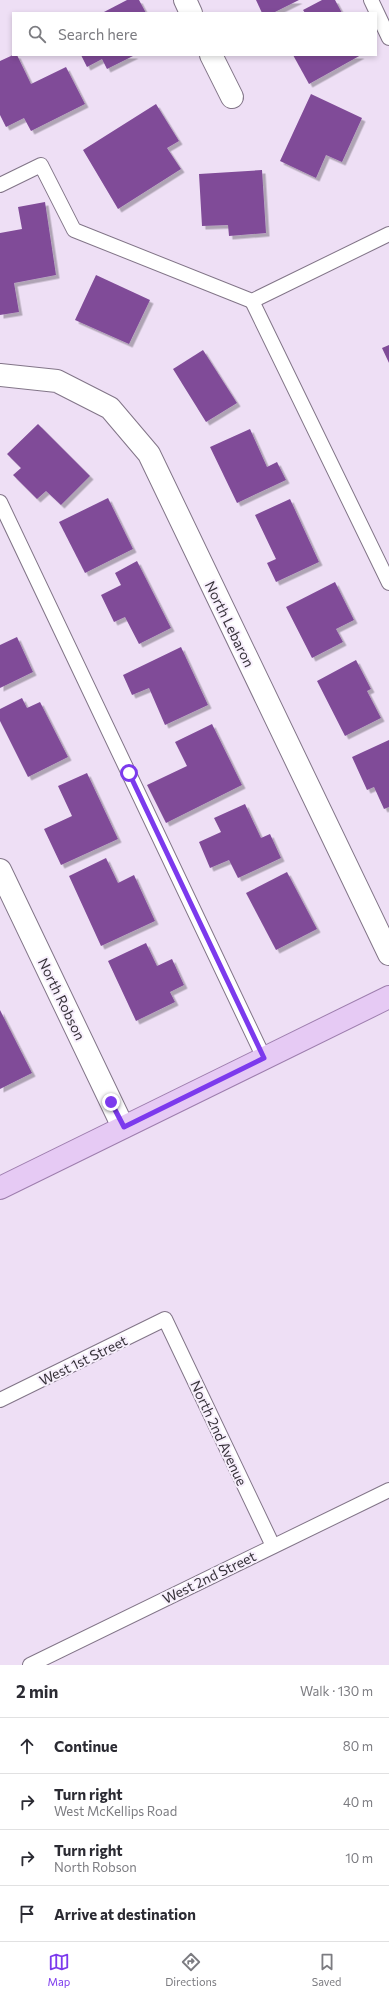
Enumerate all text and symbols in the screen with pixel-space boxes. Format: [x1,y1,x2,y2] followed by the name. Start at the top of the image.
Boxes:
[12,12,377,56] search box
[26,23,48,45] icon: search
[58,25,137,43] text: Search here
[202,578,258,670] street label: North Lebaron
[120,764,138,782] route start
[35,955,89,1043] street label: North Robson
[102,1093,120,1111] route end
[36,1331,130,1389] street label: West 1st Street
[187,1378,251,1488] street label: North 2nd Avenue
[160,1547,259,1607] street label: West 2nd Street
[16,1681,58,1702] text: 2 min
[300,1683,373,1699] text: Walk · 130 m
[16,1735,38,1757] icon: ahead
[54,1737,118,1755] text: Continue
[343,1738,373,1754] text: 80 m
[54,1785,123,1803] text: Turn right
[16,1791,38,1813] icon: right
[343,1794,373,1810] text: 40 m
[54,1803,177,1819] text: West McKellips Road
[54,1841,123,1859] text: Turn right
[16,1847,38,1869] icon: right
[345,1850,373,1866] text: 10 m
[54,1859,137,1875] text: North Robson
[16,1903,38,1925] icon: arrive
[54,1905,196,1923] text: Arrive at destination
[48,1951,70,1988] tab: Map
[165,1951,217,1988] tab: Directions
[312,1951,341,1988] tab: Saved

